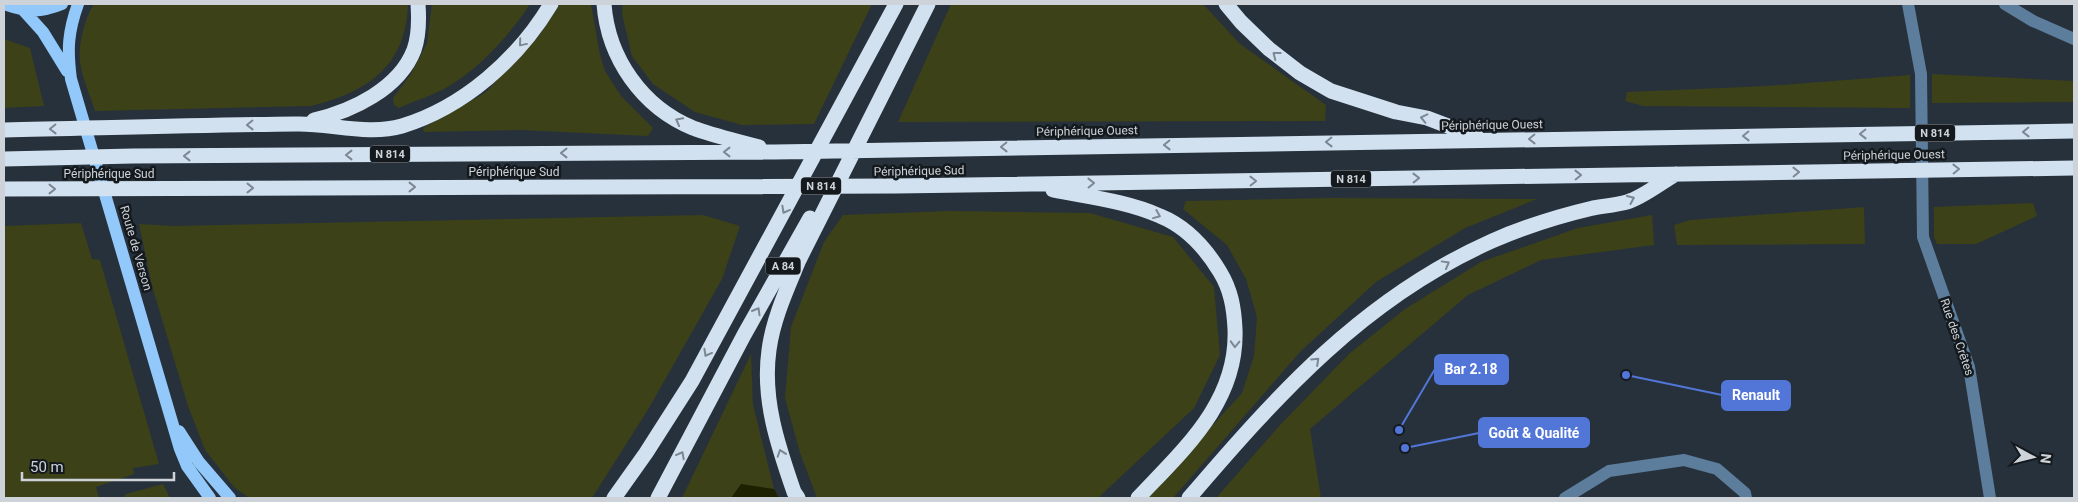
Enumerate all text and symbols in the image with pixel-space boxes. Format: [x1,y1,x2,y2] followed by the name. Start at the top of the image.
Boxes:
[519,37,528,46] one-way arrow
[1273,52,1282,60] one-way arrow
[1419,113,1428,124] one-way arrow
[675,117,684,127] one-way arrow
[1441,117,1543,133] street label: Périphérique Ouest
[246,120,254,130] one-way arrow
[1036,123,1138,139] street label: Périphérique Ouest
[48,124,56,134] one-way arrow
[1915,125,1955,142] road number: N 814
[2021,127,2029,137] one-way arrow
[1859,129,1866,139] one-way arrow
[1742,131,1750,141] one-way arrow
[1527,134,1535,144] one-way arrow
[1325,137,1333,148] one-way arrow
[1162,140,1170,150] one-way arrow
[1000,142,1008,152] one-way arrow
[370,146,410,162] road number: N 814
[722,147,730,157] one-way arrow
[1843,147,1945,163] street label: Périphérique Ouest
[560,148,568,158] one-way arrow
[345,150,352,160] one-way arrow
[182,151,190,161] one-way arrow
[873,163,965,179] street label: Périphérique Sud
[1952,164,1960,174] one-way arrow
[469,165,559,179] street label: Périphérique Sud
[1792,166,1800,177] one-way arrow
[64,167,154,181] street label: Périphérique Sud
[1331,170,1371,188] road number: N 814
[1574,170,1582,180] one-way arrow
[1412,173,1420,183] one-way arrow
[1249,175,1257,186] one-way arrow
[801,178,841,195] road number: N 814
[1087,178,1095,189] one-way arrow
[409,182,417,192] one-way arrow
[246,183,254,193] one-way arrow
[49,184,57,194] one-way arrow
[1626,195,1635,206] one-way arrow
[117,204,155,292] street label: Route de Verson
[781,205,791,214] one-way arrow
[1152,209,1161,219] one-way arrow
[766,258,800,274] road number: A 84
[1440,261,1449,271] one-way arrow
[1937,297,1977,377] street label: Rue des Crêtes
[750,308,760,317] one-way arrow
[1230,341,1240,349] one-way arrow
[704,347,714,356] one-way arrow
[1435,355,1508,384] callout: Bar 2.18
[1310,358,1319,367] one-way arrow
[1444,361,1498,377] text: Bar 2.18
[1722,381,1790,410] callout: Renault
[1732,387,1780,403] text: Renault
[1479,418,1589,447] callout: Goût & Qualité
[1489,425,1580,441] text: Goût & Qualité
[2008,432,2058,482] north arrow
[776,449,786,458] one-way arrow
[22,450,175,482] scale bar
[675,451,685,460] one-way arrow
[2037,453,2054,464] text: N
[30,458,64,476] text: 50 m

